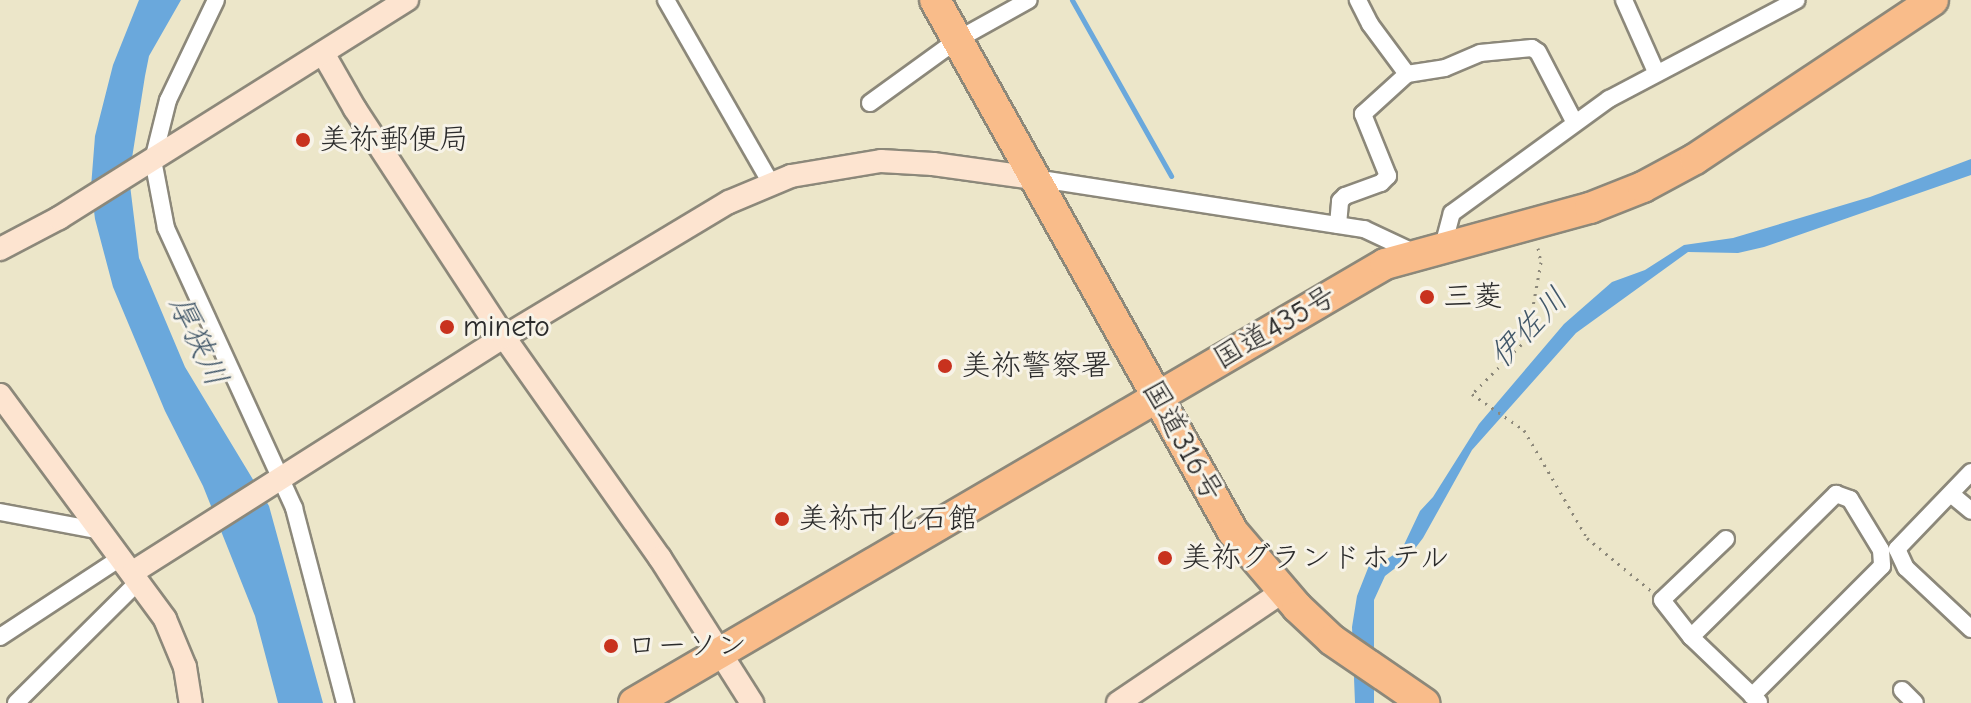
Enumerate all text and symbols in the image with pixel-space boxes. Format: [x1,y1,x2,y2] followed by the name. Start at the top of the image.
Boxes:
[319,122,469,158] place label: 美祢郵便局
[294,131,312,149] marker: 美祢郵便局
[1207,278,1343,378] street label: 国道435号
[1443,279,1503,315] place label: 三菱
[1482,280,1576,376] water label: 伊佐川
[1418,288,1436,306] marker: 三菱
[160,289,236,393] water label: 厚狭川
[463,309,550,345] place label: mineto
[438,318,456,336] marker: mineto
[961,348,1111,384] place label: 美祢警察署
[936,357,954,375] marker: 美祢警察署
[1134,374,1230,508] street label: 国道316号
[798,501,978,537] place label: 美袮市化石館
[773,510,791,528] marker: 美袮市化石館
[1181,540,1451,576] place label: 美祢グランドホテル
[1156,549,1174,567] marker: 美祢グランドホテル
[627,628,747,664] place label: ローソン
[602,637,620,655] marker: ローソン

